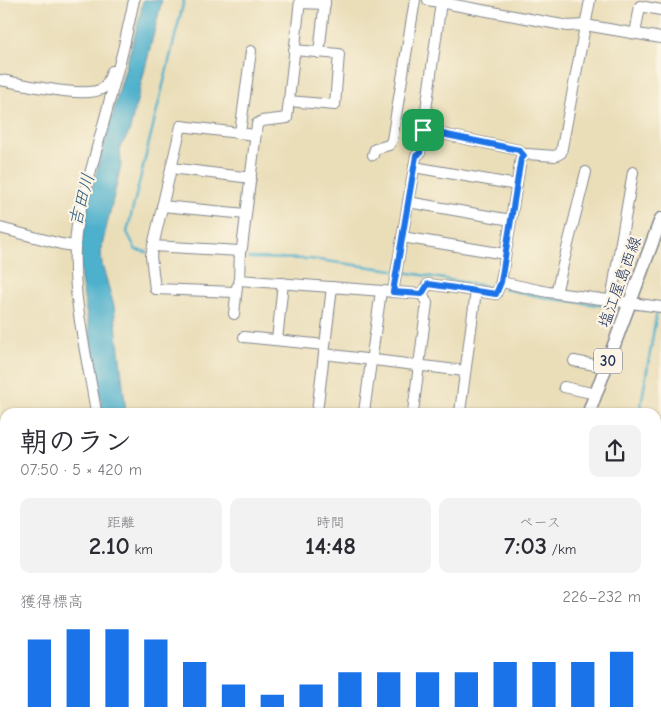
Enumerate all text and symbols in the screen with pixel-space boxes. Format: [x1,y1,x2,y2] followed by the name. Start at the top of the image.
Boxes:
[402,109,444,151] pin
[409,116,437,144] icon: arrive
[65,171,99,229] water label: 吉田川
[595,234,645,330] street label: 塩江屋島西線
[594,348,622,374] road number: 30
[589,425,641,477] button: share
[20,426,132,458] text: 朝のラン
[20,461,142,479] text: 07:50 · 5 × 420 m
[107,514,135,531] text: 距離
[316,514,344,531] text: 時間
[520,514,561,531] text: ペース
[89,531,130,560] text: 2.10
[305,531,356,560] text: 14:48
[504,531,547,560] text: 7:03
[130,541,153,558] text: km
[547,541,576,558] text: /km
[563,588,641,606] text: 226–232 m
[20,593,84,611] text: 獲得標高

